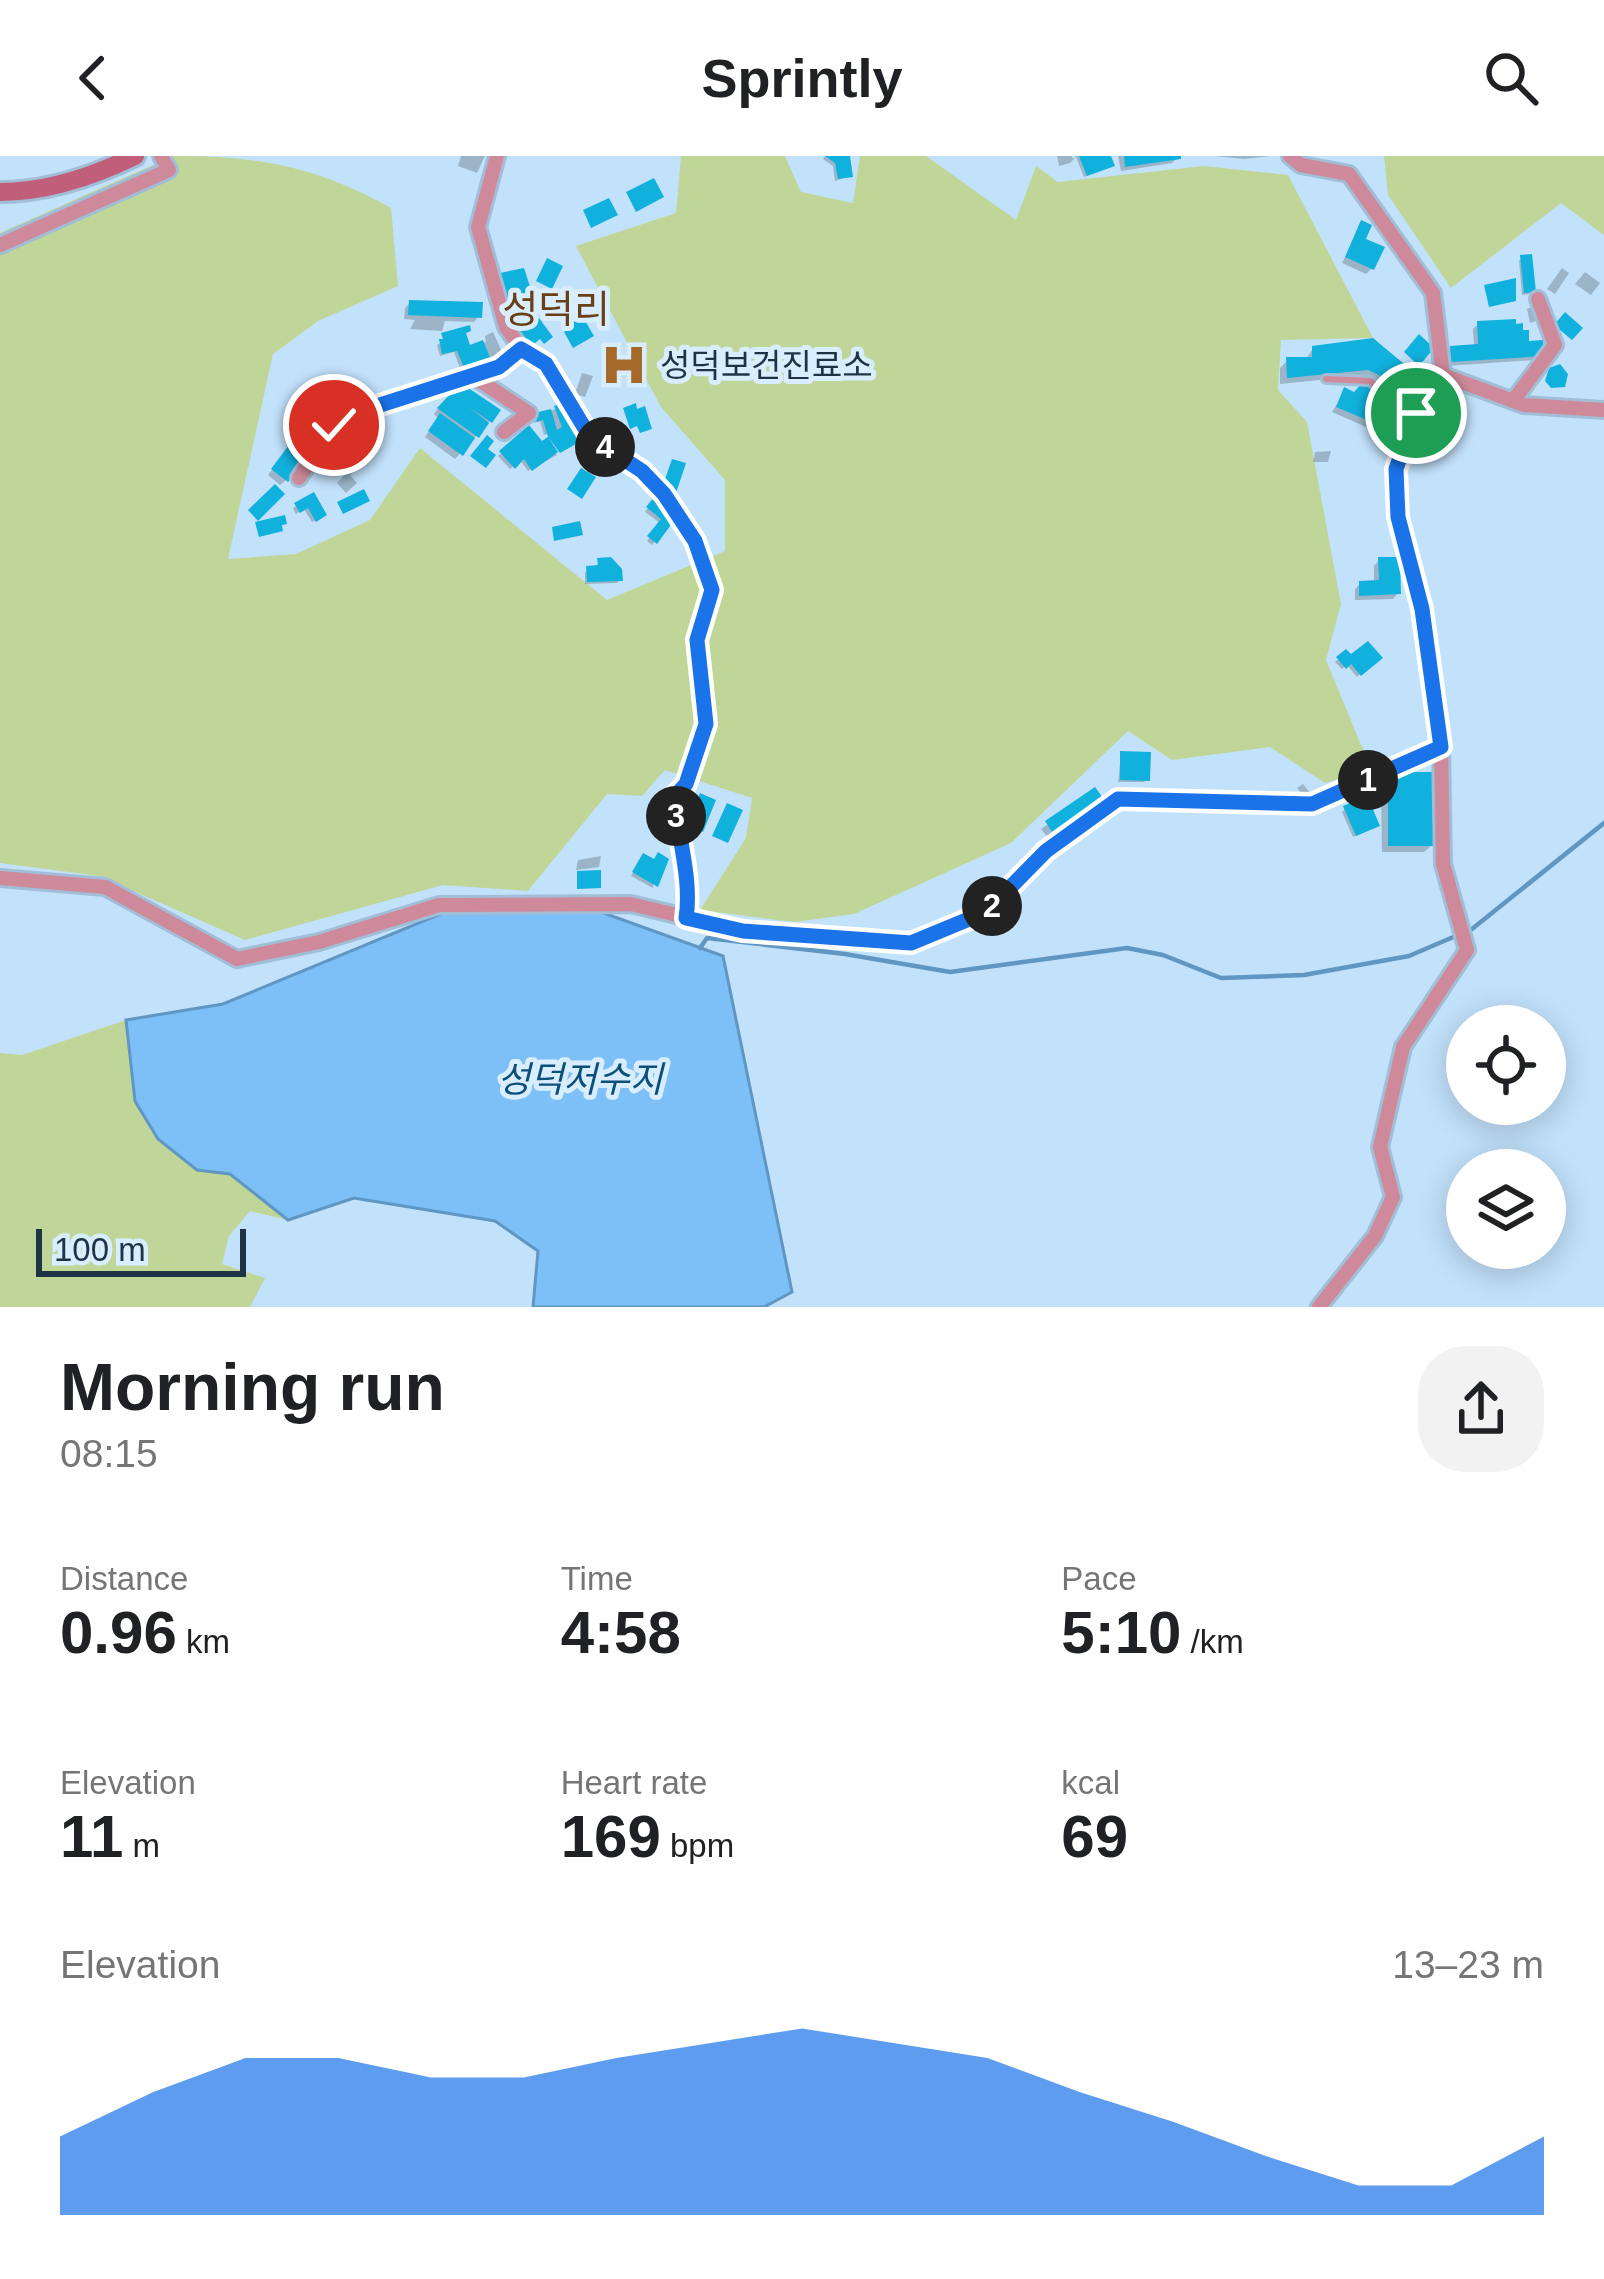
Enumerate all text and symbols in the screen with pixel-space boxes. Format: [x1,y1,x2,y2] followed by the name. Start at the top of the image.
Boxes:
[60,45,126,111] icon: back
[1478,45,1544,111] icon: search
[701,48,903,108] text: Sprintly
[502,288,610,331] district label: 성덕리
[599,340,649,390] hospital icon: 성덕보건진료소
[660,347,873,384] place label: 성덕보건진료소
[1365,362,1467,464] pin
[283,374,385,476] pin
[1383,380,1449,446] icon: arrive
[301,392,367,458] icon: check
[575,417,635,477] pin: 4
[596,428,614,465] text: 4
[1338,750,1398,810] pin: 1
[1359,761,1377,798] text: 1
[646,786,706,846] pin: 3
[667,797,685,834] text: 3
[962,876,1022,936] pin: 2
[983,887,1001,924] text: 2
[1446,1005,1566,1269] map controls
[1446,1005,1566,1125] button: locate
[497,1059,666,1100] water label: 성덕저수지
[1446,1149,1566,1269] button: layers
[36,1223,246,1276] scale bar
[54,1231,146,1268] text: 100 m
[1418,1346,1544,1472] button: share
[60,1350,445,1424] text: Morning run
[60,1432,158,1475] text: 08:15
[60,1560,188,1597] text: Distance
[561,1560,633,1597] text: Time
[1061,1560,1137,1597] text: Pace
[60,1599,177,1666] text: 0.96
[561,1599,681,1666] text: 4:58
[1061,1599,1181,1666] text: 5:10
[177,1623,230,1660] text: km
[1181,1623,1244,1660] text: /km
[60,1764,196,1801] text: Elevation
[561,1764,707,1801] text: Heart rate
[1061,1764,1120,1801] text: kcal
[60,1803,123,1870] text: 11
[561,1803,661,1870] text: 169
[1061,1803,1128,1870] text: 69
[123,1827,160,1864] text: m
[661,1827,734,1864] text: bpm
[60,1943,220,1986] text: Elevation
[1392,1943,1544,1986] text: 13–23 m

